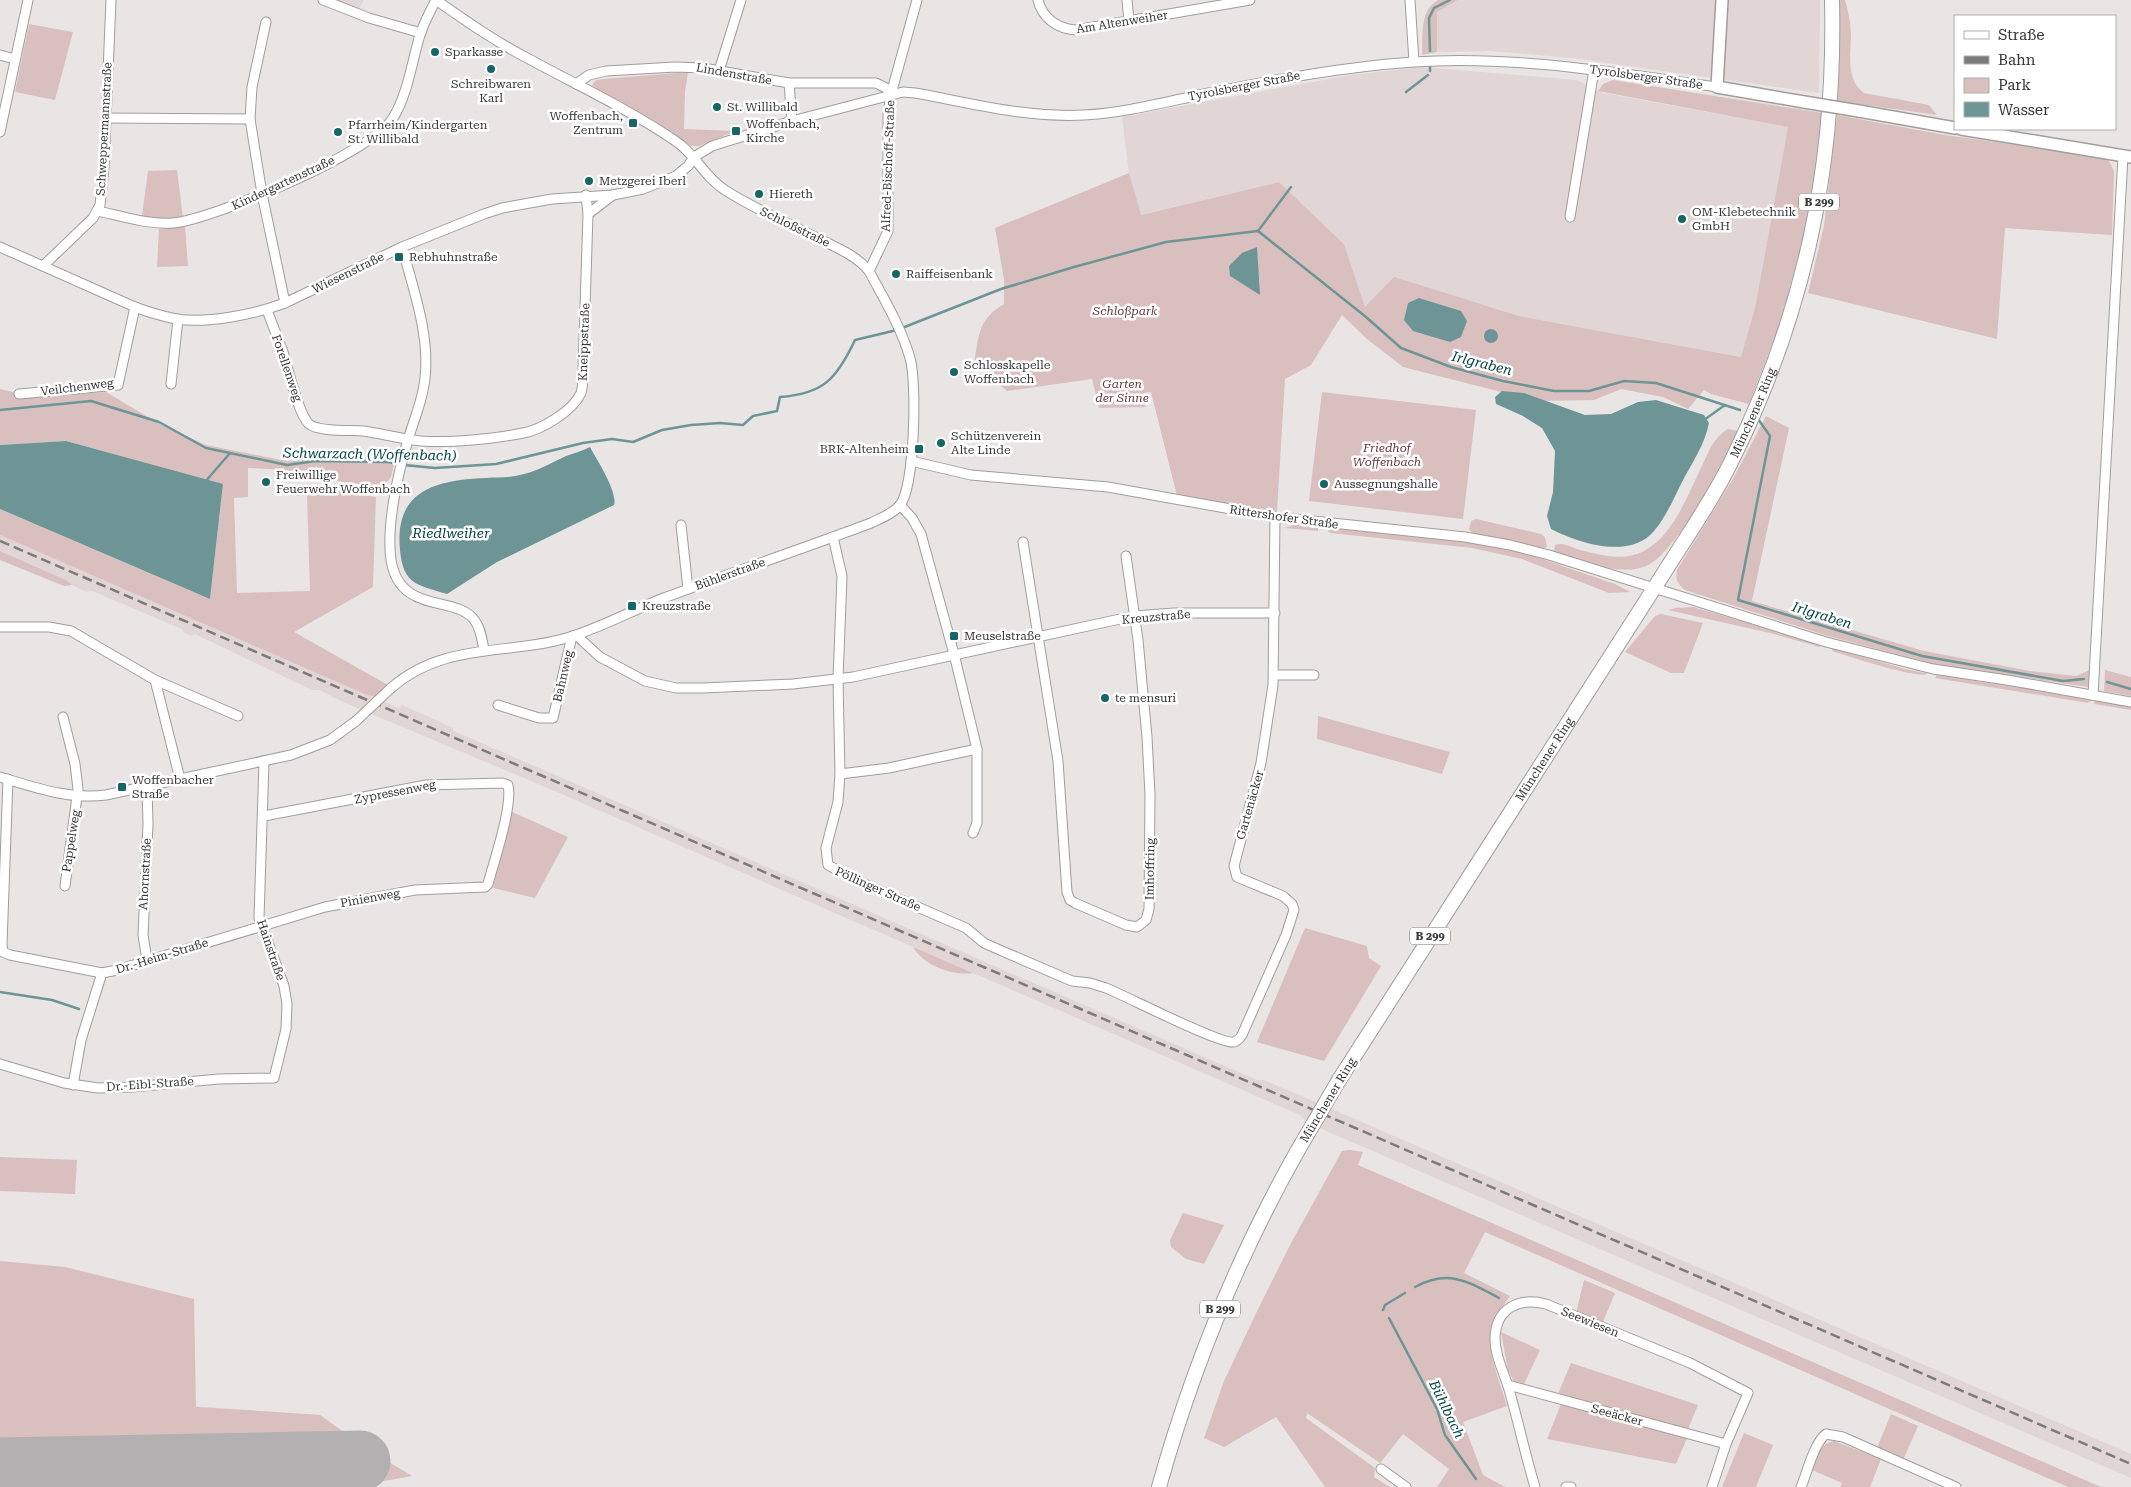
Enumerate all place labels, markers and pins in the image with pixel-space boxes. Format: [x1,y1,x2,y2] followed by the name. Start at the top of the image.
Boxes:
[445,45,504,59] place label: Sparkasse
[429,46,441,58] marker: Sparkasse
[485,63,497,75] marker: Schreibwaren Karl
[451,77,531,105] place label: Schreibwaren Karl
[727,100,798,114] place label: St. Willibald
[711,101,723,113] marker: St. Willibald
[549,109,623,137] place label: Woffenbach, Zentrum
[627,117,639,129] marker: Woffenbach, Zentrum
[746,117,820,145] place label: Woffenbach, Kirche
[348,118,488,146] place label: Pfarrheim/Kindergarten St. Willibald
[730,125,742,137] marker: Woffenbach, Kirche
[332,126,344,138] marker: Pfarrheim/Kindergarten St. Willibald
[599,174,686,188] place label: Metzgerei Iberl
[583,175,595,187] marker: Metzgerei Iberl
[769,187,813,201] place label: Hiereth
[753,188,765,200] marker: Hiereth
[1692,205,1797,233] place label: OM-Klebetechnik GmbH
[1676,213,1688,225] marker: OM-Klebetechnik GmbH
[409,250,498,264] place label: Rebhuhnstraße
[393,251,405,263] marker: Rebhuhnstraße
[906,267,993,281] place label: Raiffeisenbank
[890,268,902,280] marker: Raiffeisenbank
[964,358,1051,386] place label: Schlosskapelle Woffenbach
[948,366,960,378] marker: Schlosskapelle Woffenbach
[951,429,1041,457] place label: Schützenverein Alte Linde
[935,437,947,449] marker: Schützenverein Alte Linde
[820,442,909,456] place label: BRK-Altenheim
[913,443,925,455] marker: BRK-Altenheim
[276,468,411,496] place label: Freiwillige Feuerwehr Woffenbach
[260,476,272,488] marker: Freiwillige Feuerwehr Woffenbach
[1334,477,1438,491] place label: Aussegnungshalle
[1318,478,1330,490] marker: Aussegnungshalle
[642,599,711,613] place label: Kreuzstraße
[626,600,638,612] marker: Kreuzstraße
[964,629,1041,643] place label: Meuselstraße
[948,630,960,642] marker: Meuselstraße
[1115,691,1176,705] place label: te mensuri
[1099,692,1111,704] marker: te mensuri
[132,773,214,801] place label: Woffenbacher Straße
[116,781,128,793] marker: Woffenbacher Straße

